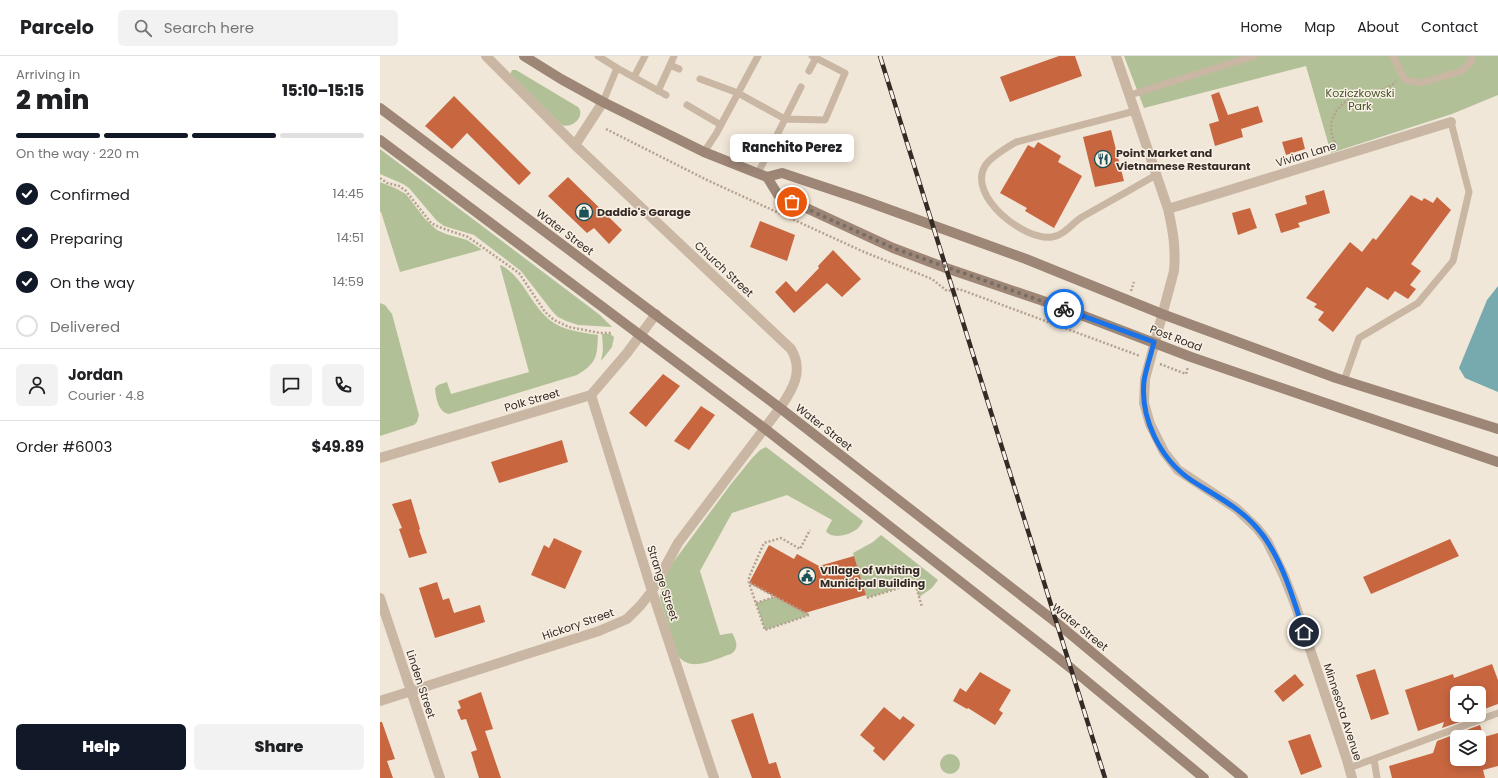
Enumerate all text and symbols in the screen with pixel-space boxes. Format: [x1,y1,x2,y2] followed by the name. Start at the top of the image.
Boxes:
[118,10,398,46] search box
[20,14,94,41] text: Parcelo
[132,17,154,39] icon: search
[164,17,254,38] text: Search here
[1240,17,1282,37] text: Home
[1304,17,1335,37] text: Map
[1357,17,1399,37] text: About
[1421,17,1478,37] text: Contact
[16,65,80,84] text: Arriving in
[282,80,364,101] text: 15:10–15:15
[16,82,89,118] text: 2 min
[1326,85,1395,114] park label: Koziczkowski Park
[730,134,854,162] callout: Ranchito Perez
[1274,137,1338,171] street label: Vivian Lane
[742,138,842,157] text: Ranchito Perez
[16,144,139,163] text: On the way · 220 m
[1116,145,1251,174] place label: Point Market and Vietnamese Restaurant
[1093,149,1113,169] restaurant icon: Point Market and Vietnamese Restaurant
[16,183,38,205] icon: check
[50,184,130,205] text: Confirmed
[333,184,364,203] text: 14:45
[775,185,809,219] pin
[781,191,803,213] icon: bag
[574,202,594,222] shop icon: Daddio's Garage
[597,204,691,220] place label: Daddio's Garage
[533,205,597,259] street label: Water Street
[16,227,38,249] icon: check
[50,228,123,249] text: Preparing
[337,228,364,247] text: 14:51
[691,237,757,301] street label: Church Street
[16,271,38,293] icon: check
[50,272,135,293] text: On the way
[333,272,364,291] text: 14:59
[1044,289,1084,329] courier
[1053,298,1075,320] icon: bike
[50,316,120,337] text: Delivered
[1148,321,1204,355] street label: Post Road
[16,364,58,406] button: person
[68,364,123,385] text: Jordan
[270,364,312,406] button: chat
[322,364,364,406] button: phone
[502,384,562,416] street label: Polk Street
[68,386,144,405] text: Courier · 4.8
[792,400,856,454] street label: Water Street
[16,436,112,457] text: Order #6003
[312,436,364,457] text: $49.89
[643,543,683,623] street label: Strange Street
[820,562,925,591] place label: VIllage of Whiting Municipal Building
[797,566,817,586] public building icon: VIllage of Whiting Municipal Building
[1048,599,1112,655] street label: Water Street
[540,604,616,644] street label: Hickory Street
[1287,615,1321,649] pin
[1293,621,1315,643] icon: home
[402,648,440,720] street label: Linden Street
[1320,661,1366,763] street label: Minnesota Avenue
[1450,686,1486,766] map controls
[1450,686,1486,722] button: locate
[16,724,186,770] button: Help
[194,724,364,770] button: Share
[1450,730,1486,766] button: layers

